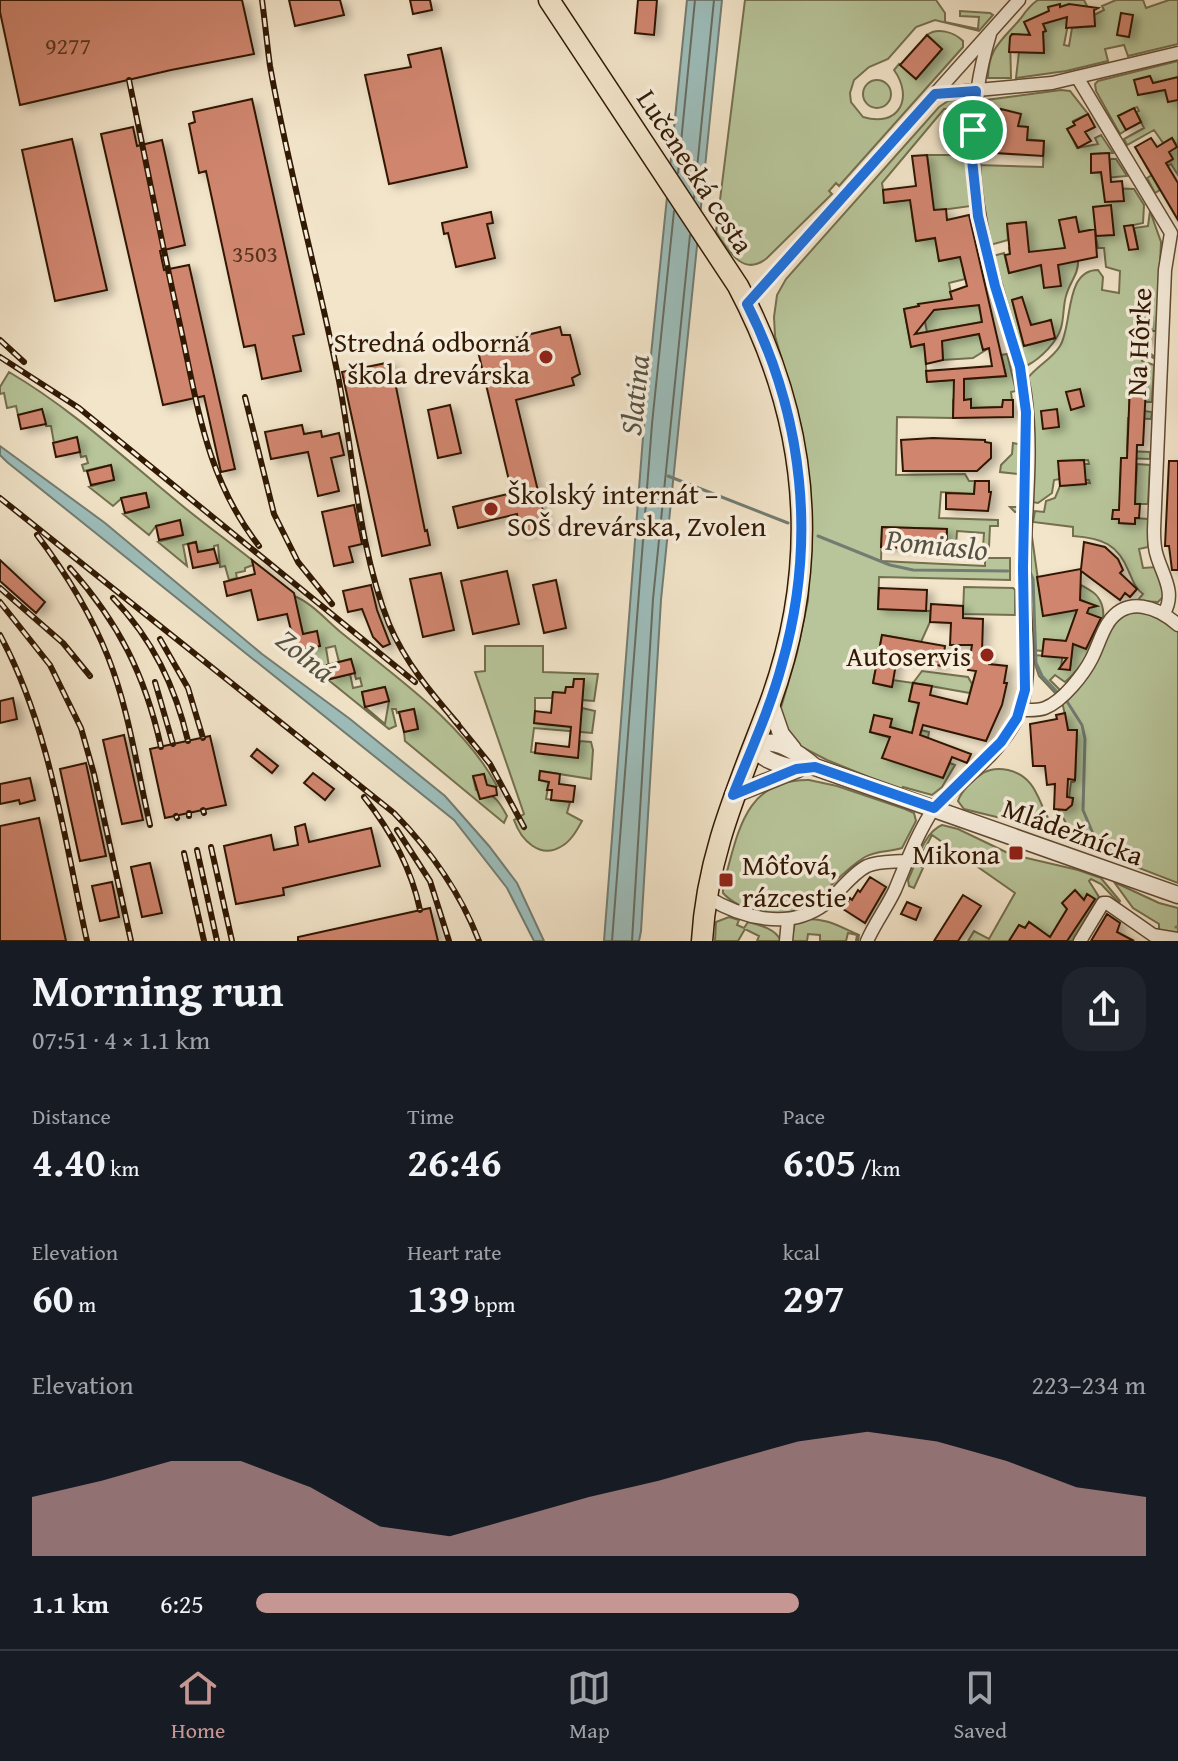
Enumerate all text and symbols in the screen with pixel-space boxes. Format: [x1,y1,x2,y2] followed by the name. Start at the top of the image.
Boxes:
[45,28,91,63] house number: 9277
[627,81,765,262] street label: Lučenecká cesta
[939,96,1007,164] pin
[951,108,995,152] icon: arrive
[232,236,278,271] house number: 3503
[1115,287,1161,397] street label: Na Hôrke
[334,321,531,394] place label: Stredná odborná škola drevárska
[537,348,555,366] marker: Stredná odborná škola drevárska
[608,352,660,438] water label: Slatina
[507,473,766,546] place label: Školský internát – SOŠ drevárska, Zvolen
[482,500,500,518] marker: Školský internát – SOŠ drevárska, Zvolen
[883,517,990,571] water label: Pomiaslo
[267,618,345,692] water label: Zolná
[846,635,971,676] place label: Autoservis
[978,646,996,664] marker: Autoservis
[997,787,1150,876] street label: Mládežnícka
[912,833,1001,874] place label: Mikona
[742,844,847,917] place label: Môťová, rázcestie
[1007,844,1025,862] marker: Mikona
[717,871,735,889] marker: Môťová, rázcestie
[32,958,283,1022] text: Morning run
[1062,967,1146,1051] button: share
[32,1020,210,1059] text: 07:51 · 4 × 1.1 km
[32,1100,111,1132] text: Distance
[407,1100,454,1132] text: Time
[783,1100,825,1132] text: Pace
[32,1132,105,1191] text: 4.40
[407,1132,502,1191] text: 26:46
[783,1132,856,1191] text: 6:05
[105,1152,139,1184] text: km
[856,1152,901,1184] text: /km
[32,1236,118,1268] text: Elevation
[407,1236,502,1268] text: Heart rate
[783,1236,820,1268] text: kcal
[32,1268,73,1327] text: 60
[407,1268,470,1327] text: 139
[783,1268,845,1327] text: 297
[73,1288,96,1320] text: m
[470,1288,516,1320] text: bpm
[32,1365,134,1404] text: Elevation
[1032,1365,1146,1404] text: 223–234 m
[32,1584,109,1623] text: 1.1 km
[160,1584,204,1623] text: 6:25
[171,1666,225,1746] tab: Home
[567,1666,611,1746] tab: Map
[954,1666,1007,1746] tab: Saved

